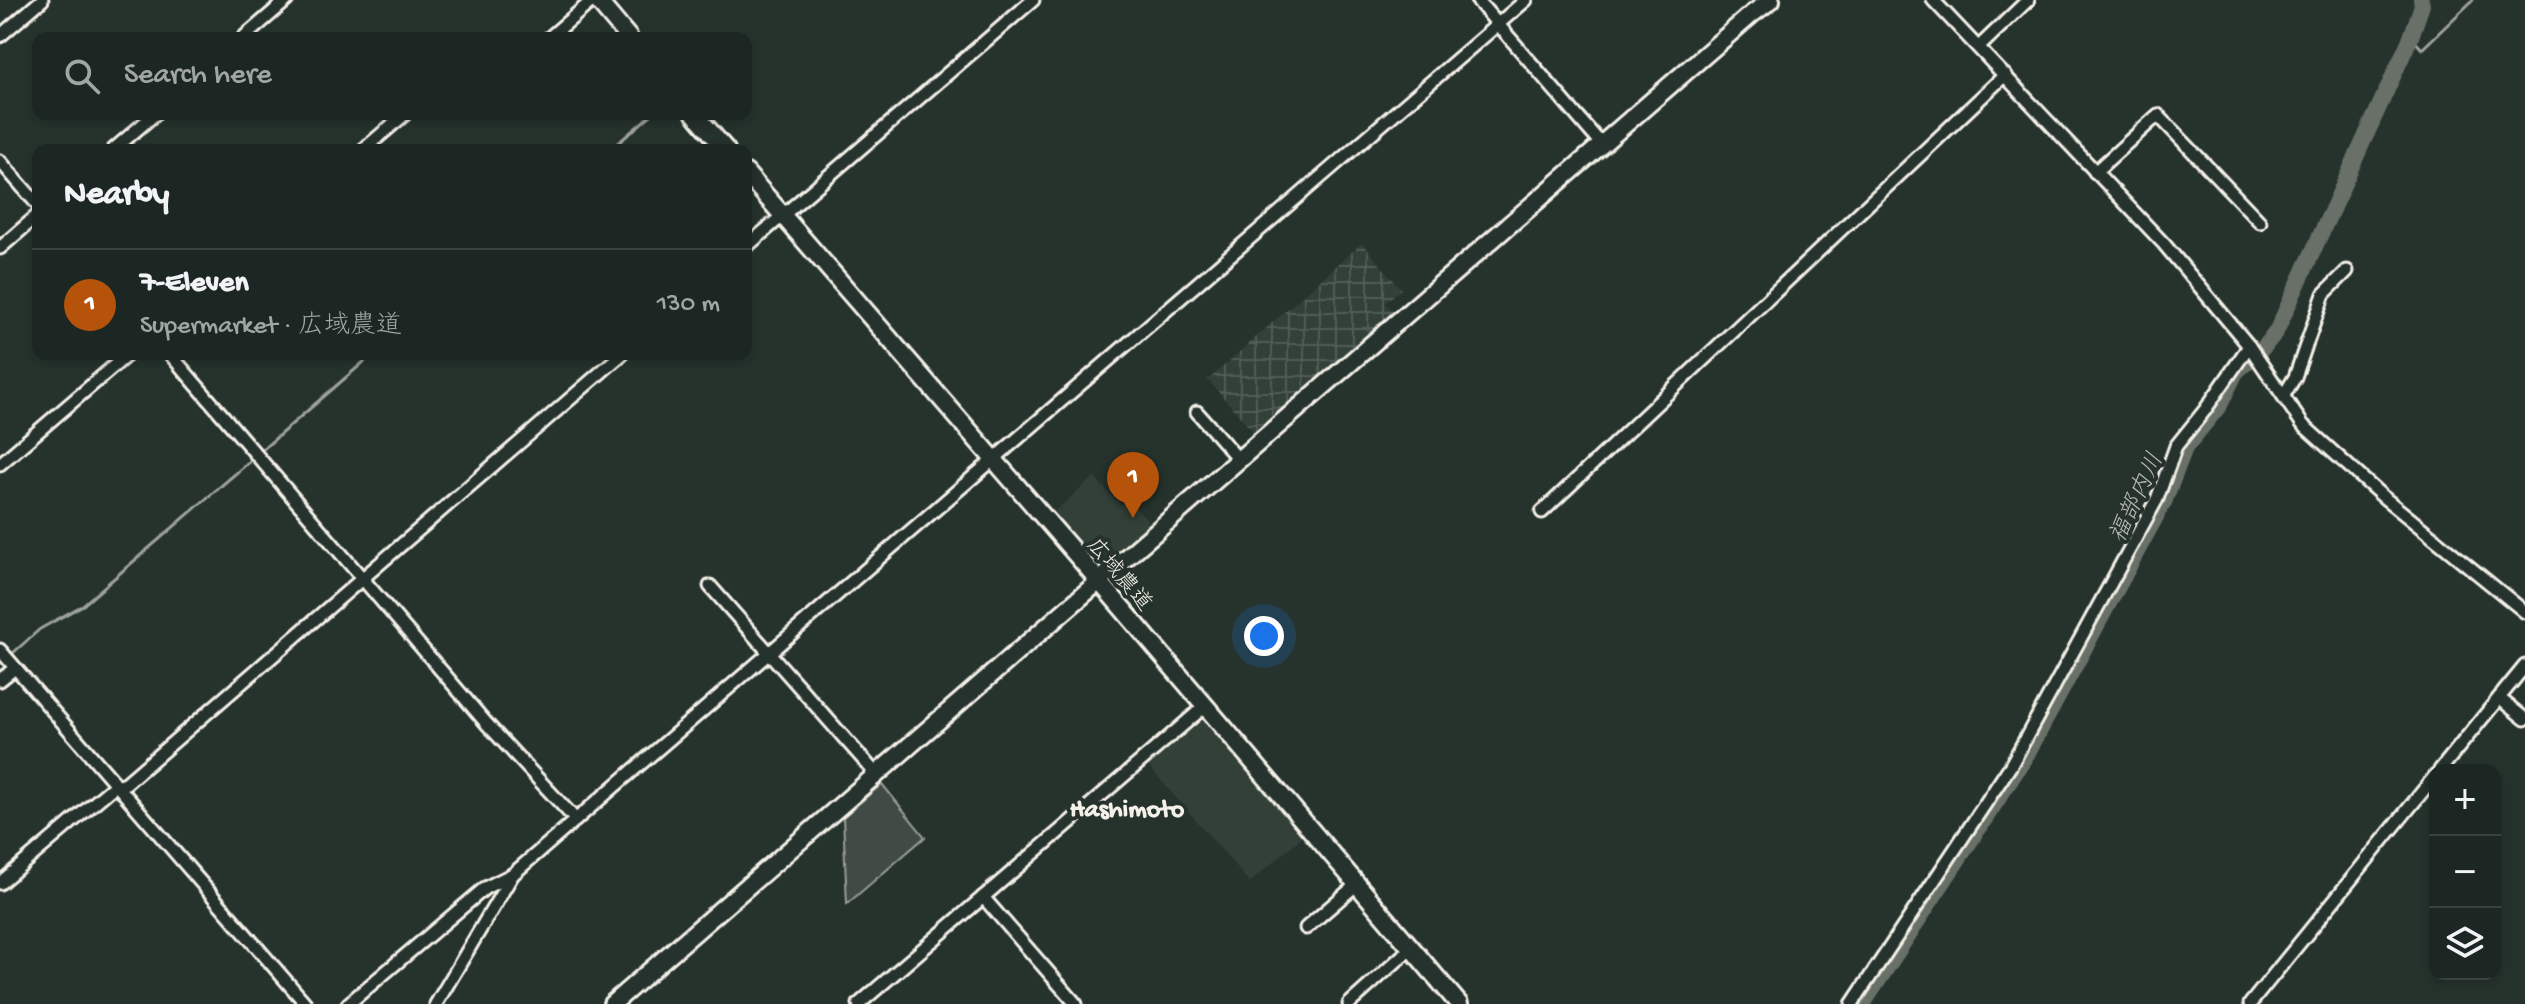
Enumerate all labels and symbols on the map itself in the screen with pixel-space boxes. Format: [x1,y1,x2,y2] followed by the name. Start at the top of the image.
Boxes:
[2104,448,2172,548] water label: 福部内川
[1107,452,1159,518] pin: 1
[1080,533,1157,618] street label: 広域農道
[1244,616,1284,656] your location
[1070,796,1185,827] district label: Hashimoto

